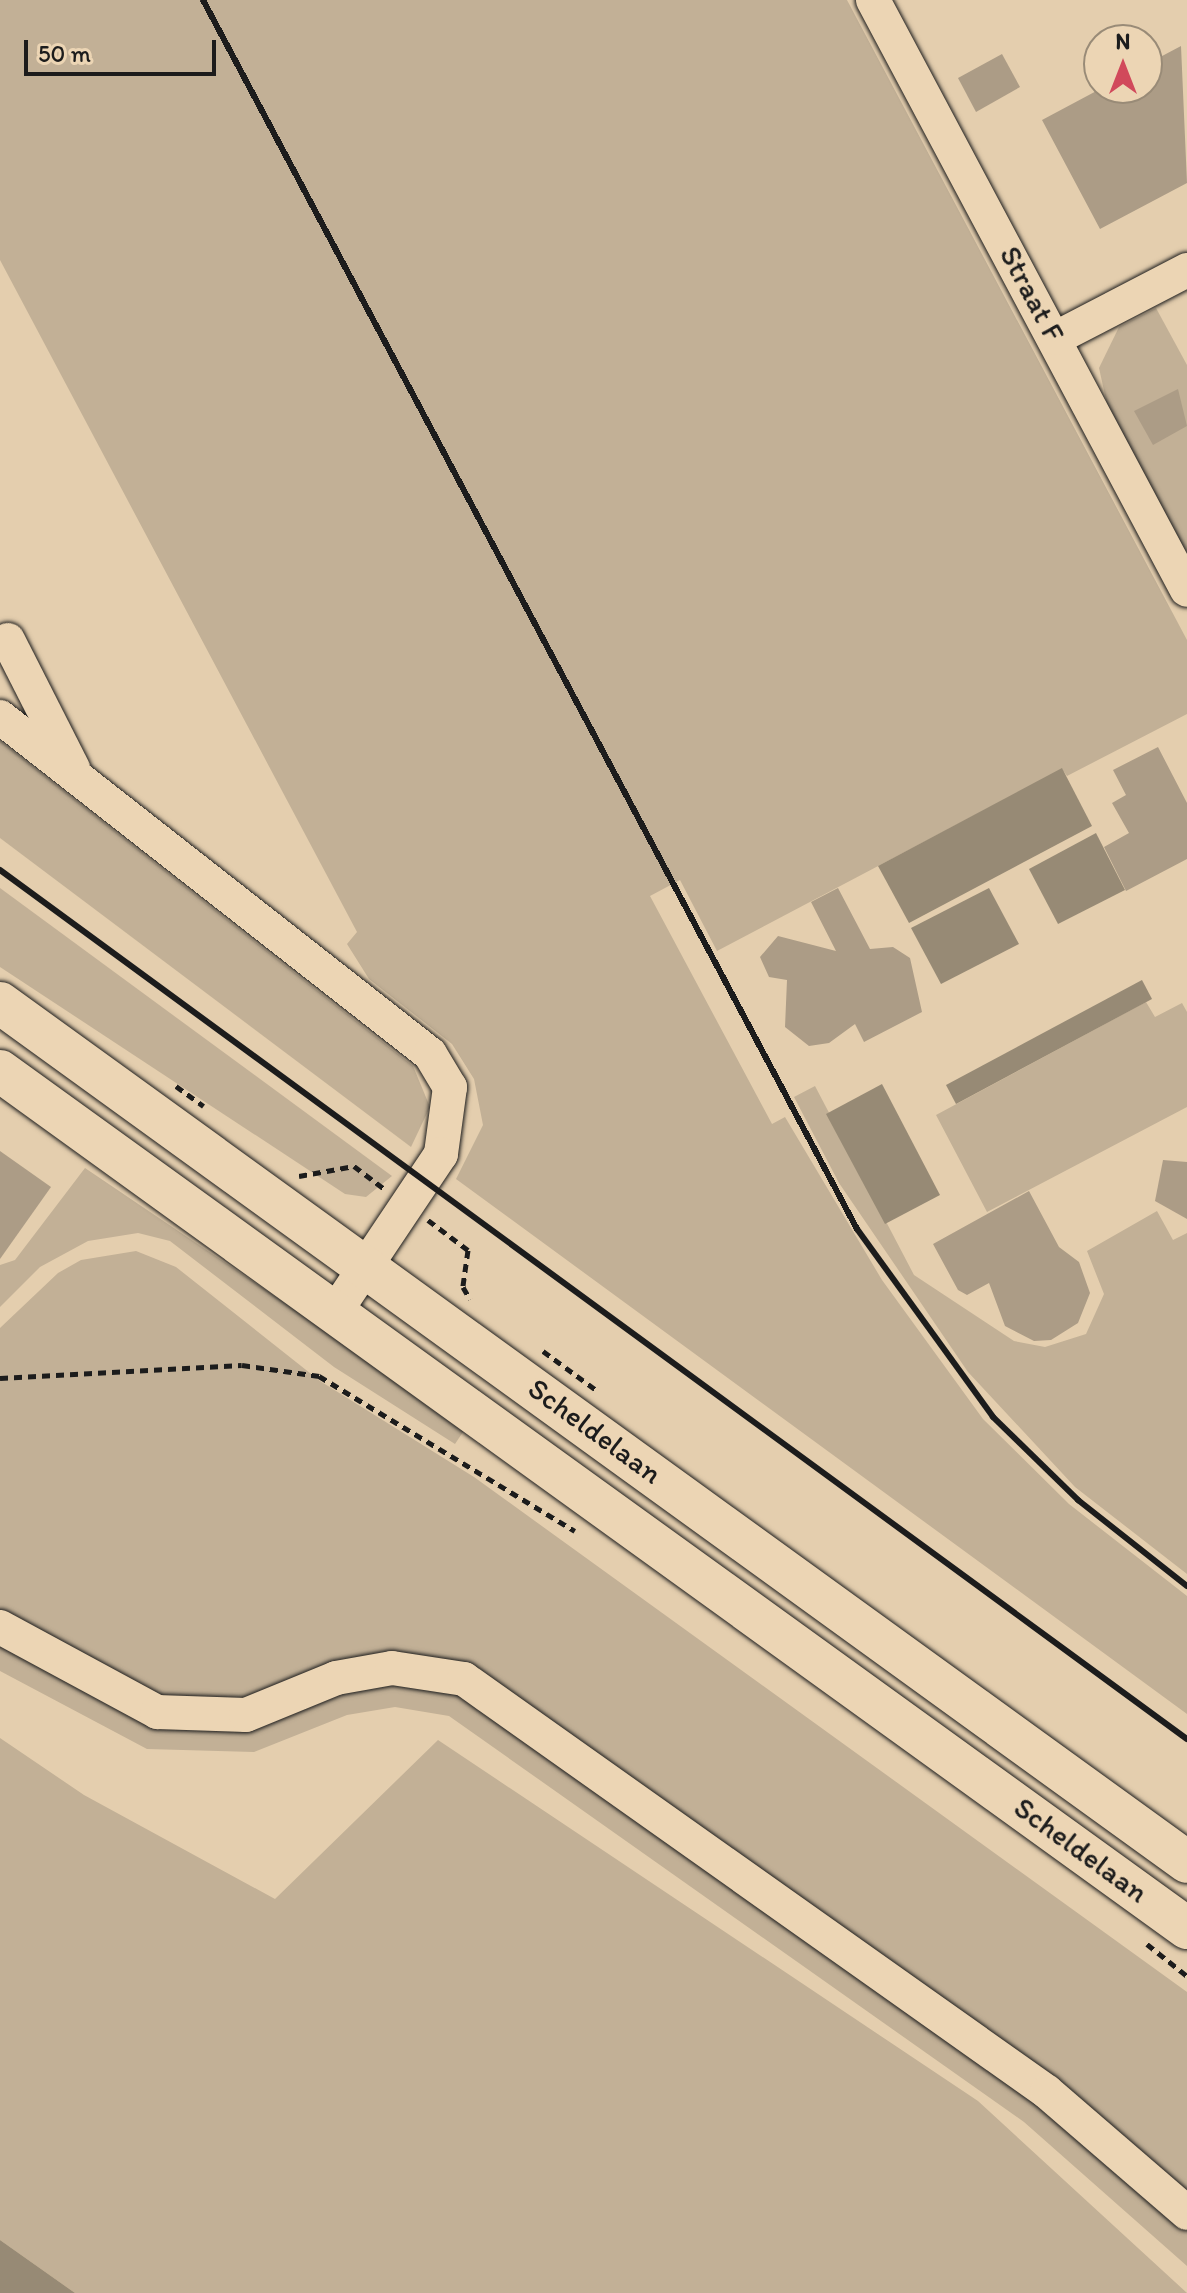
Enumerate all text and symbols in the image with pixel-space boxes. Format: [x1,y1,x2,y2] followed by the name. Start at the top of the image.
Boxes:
[28,24,220,74] scale bar
[1083,24,1163,104] north arrow
[1116,28,1130,55] text: N
[38,39,91,68] text: 50 m
[992,240,1072,348] street label: Straat F
[521,1370,669,1492] street label: Scheldelaan
[1007,1789,1155,1911] street label: Scheldelaan

